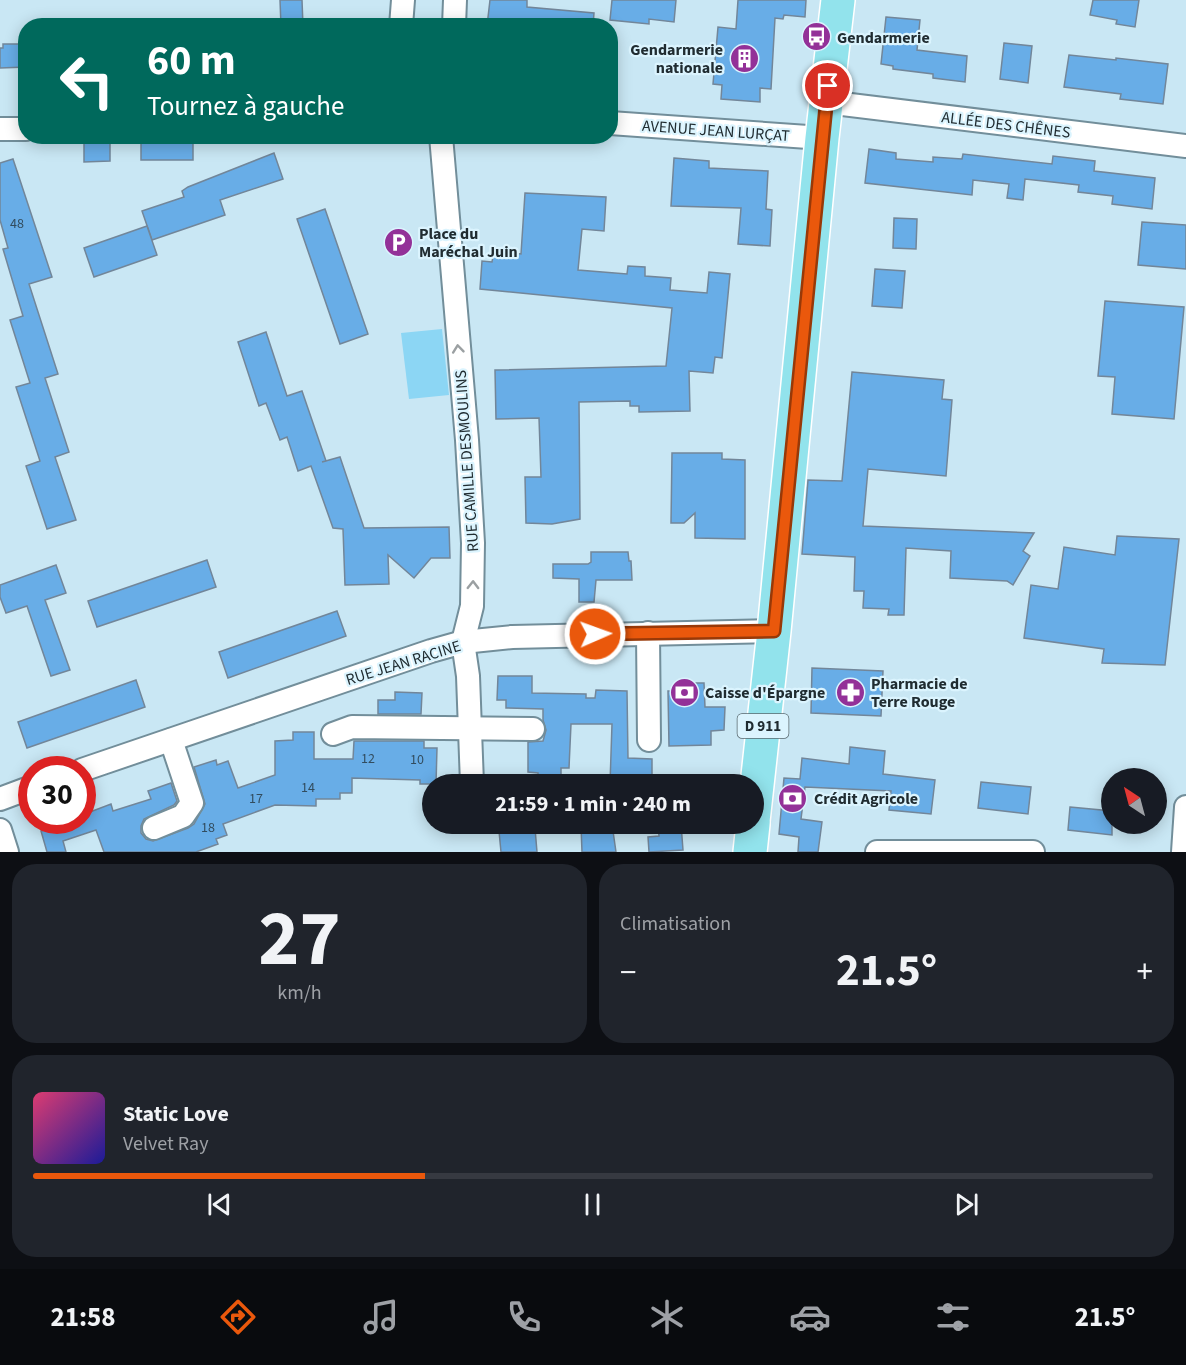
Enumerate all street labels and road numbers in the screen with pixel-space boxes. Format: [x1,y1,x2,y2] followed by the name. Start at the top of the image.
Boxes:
[940,106,1072,144] street label: ALLÉE DES CHÊNES
[641,115,791,147] street label: AVENUE JEAN LURÇAT
[450,369,484,553] street label: RUE CAMILLE DESMOULINS
[343,635,463,691] street label: RUE JEAN RACINE
[738,714,789,738] road number: D 911

